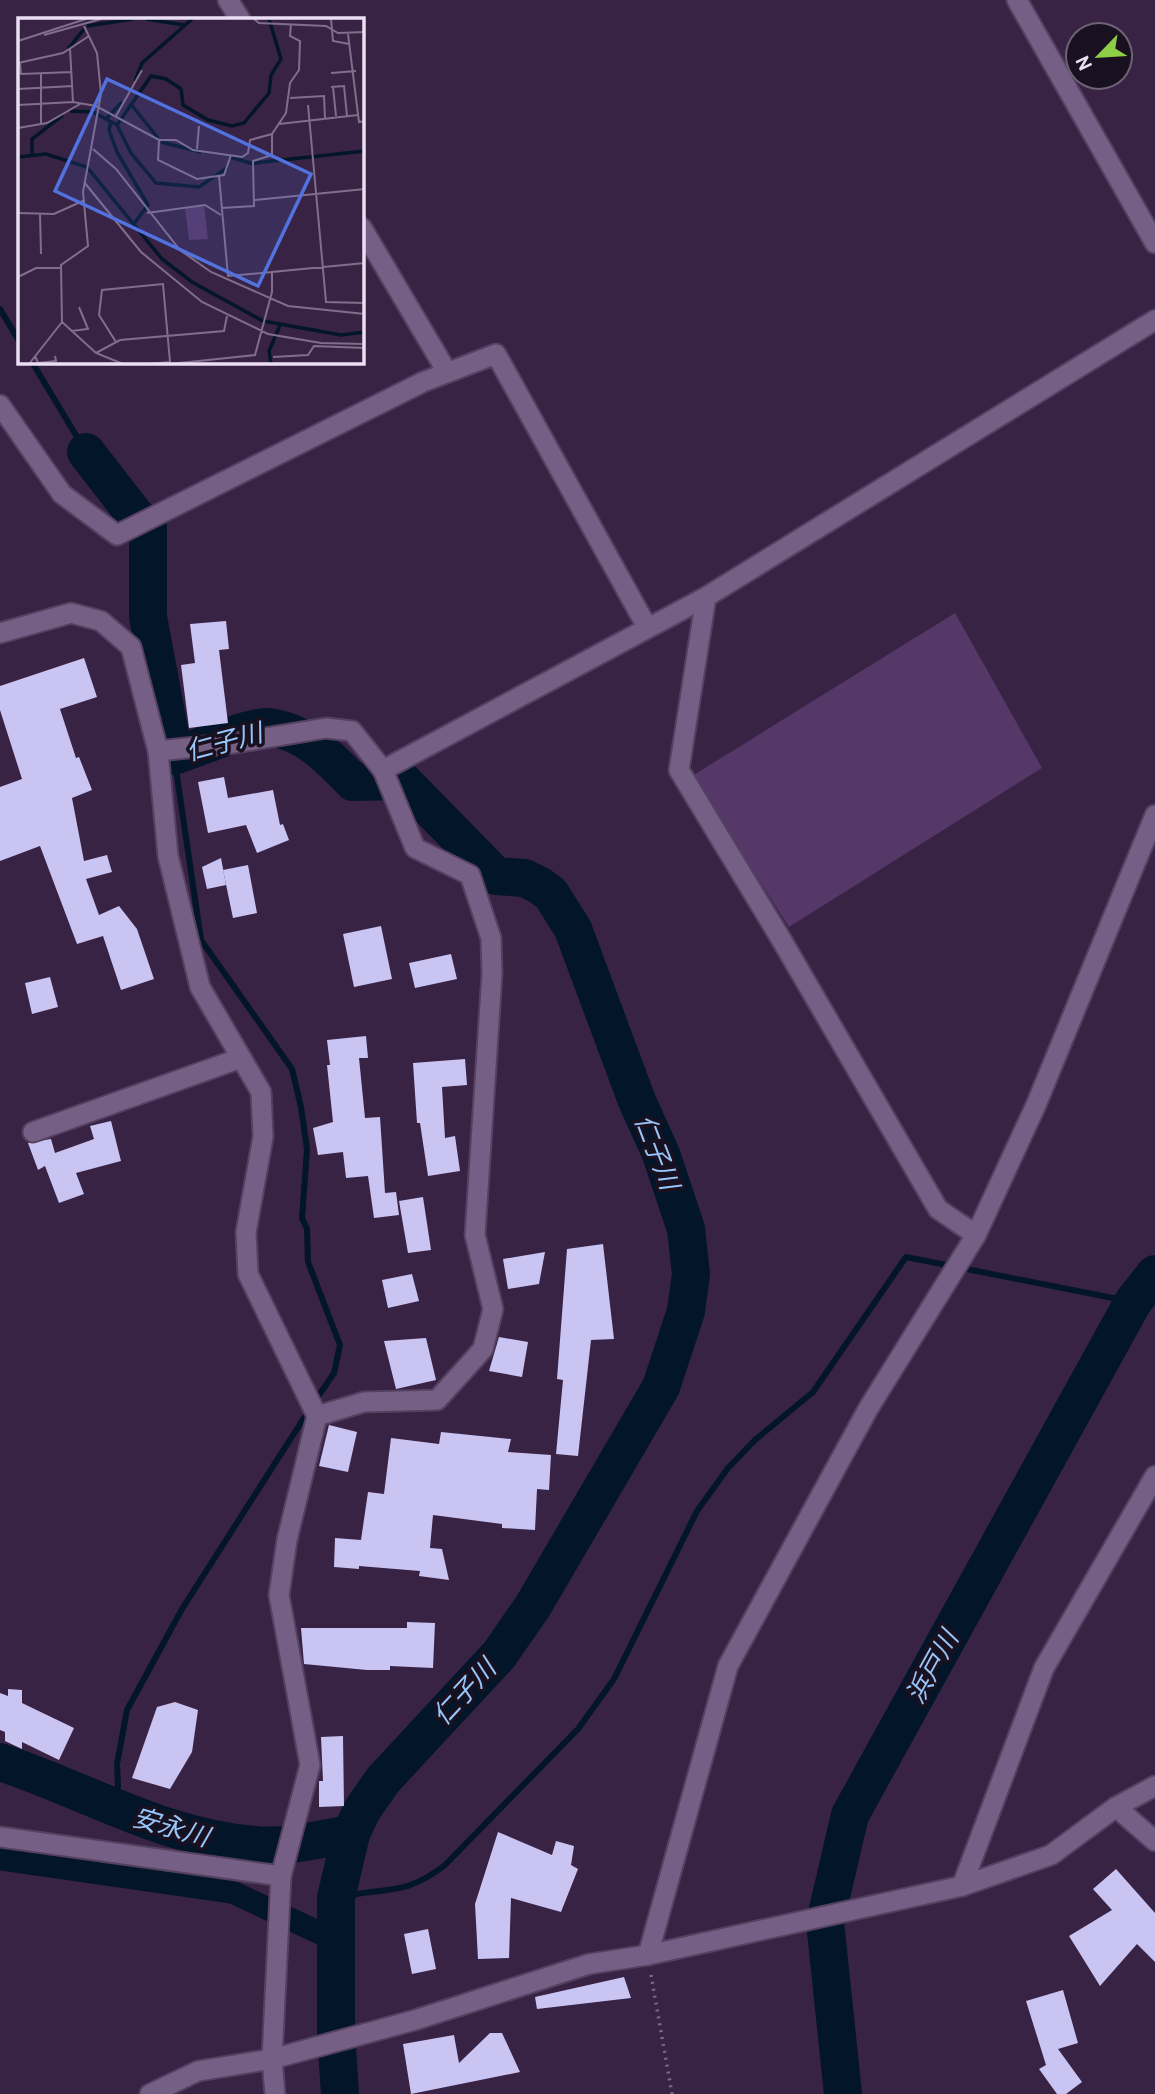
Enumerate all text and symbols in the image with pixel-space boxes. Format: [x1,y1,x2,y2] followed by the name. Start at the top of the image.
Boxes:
[18,18,364,364] inset map
[1064,21,1134,91] north arrow
[1072,51,1099,74] text: N
[183,718,269,770] water label: 仁子川
[625,1111,685,1198] water label: 仁子川
[901,1623,969,1710] water label: 浜戸川
[427,1652,507,1733] water label: 仁子川
[128,1803,215,1857] water label: 安永川

